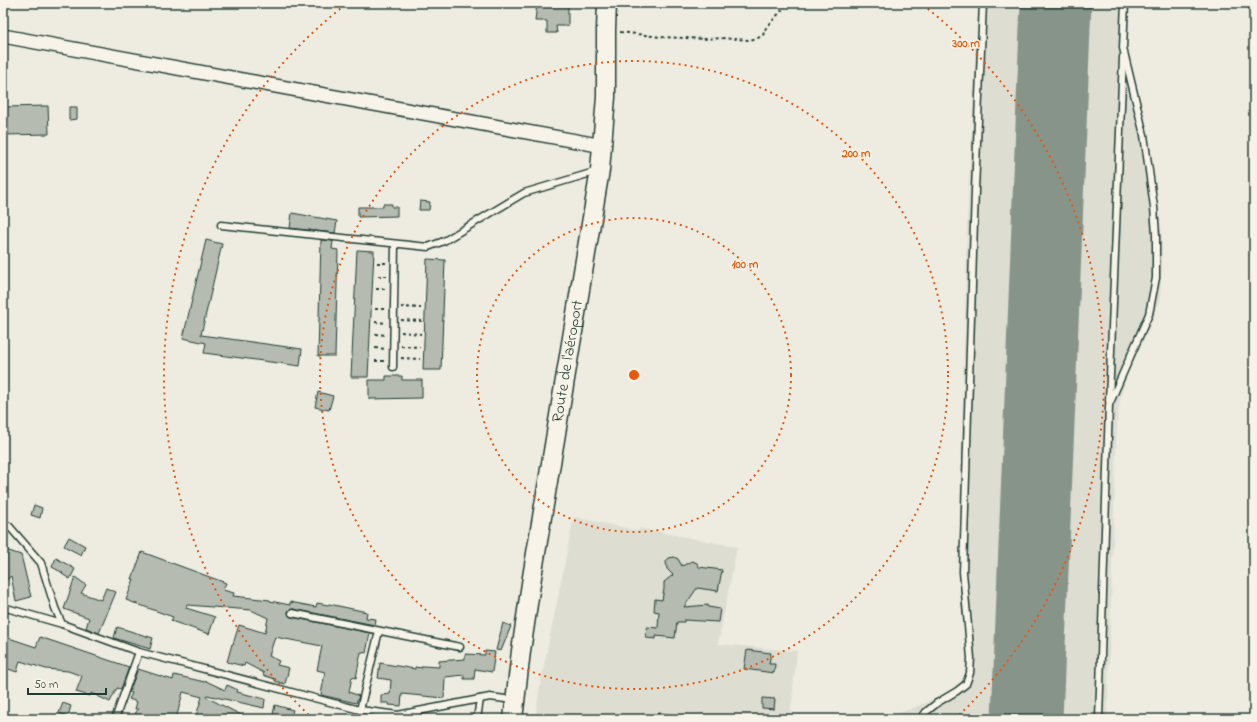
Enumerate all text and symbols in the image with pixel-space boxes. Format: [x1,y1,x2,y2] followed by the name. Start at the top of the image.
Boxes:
[951,35,981,53] text: 300 m
[841,145,871,163] text: 200 m
[732,256,759,274] text: 100 m
[546,298,590,424] street label: Route de l'aéroport
[627,368,641,382] centre of rings
[28,670,106,696] scale bar
[34,676,58,694] text: 50 m

